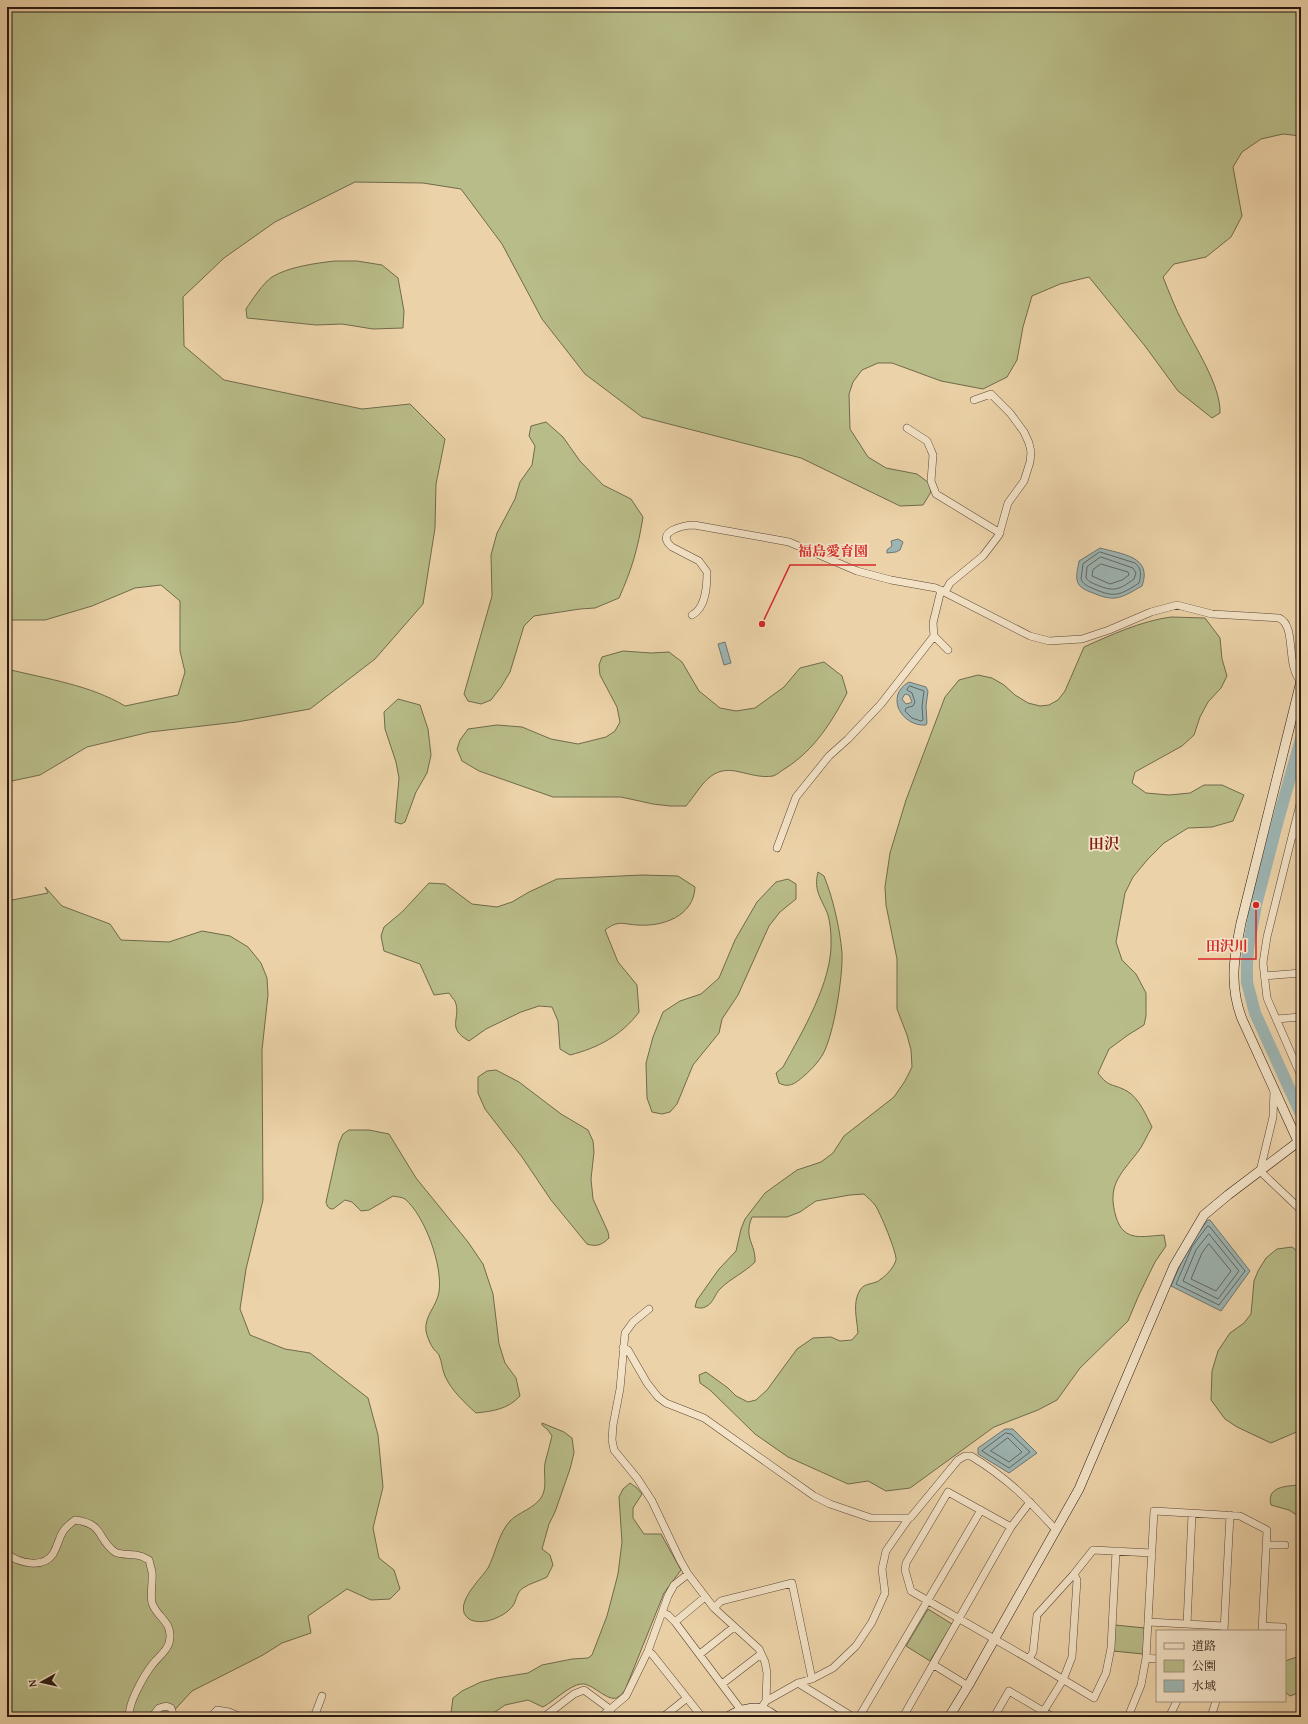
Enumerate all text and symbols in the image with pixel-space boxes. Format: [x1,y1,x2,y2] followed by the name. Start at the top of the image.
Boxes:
[790,539,876,565] callout: 福島愛育園
[798,541,868,561] text: 福島愛育園
[1089,833,1119,854] district label: 田沢
[1198,933,1256,959] callout: 田沢川
[1206,936,1248,956] text: 田沢川
[1156,1630,1286,1702] legend
[1192,1637,1216,1654] text: 道路
[1192,1657,1216,1674] text: 公園
[22,1662,62,1702] north arrow
[1192,1677,1216,1694] text: 水域
[24,1678,41,1688] text: N

